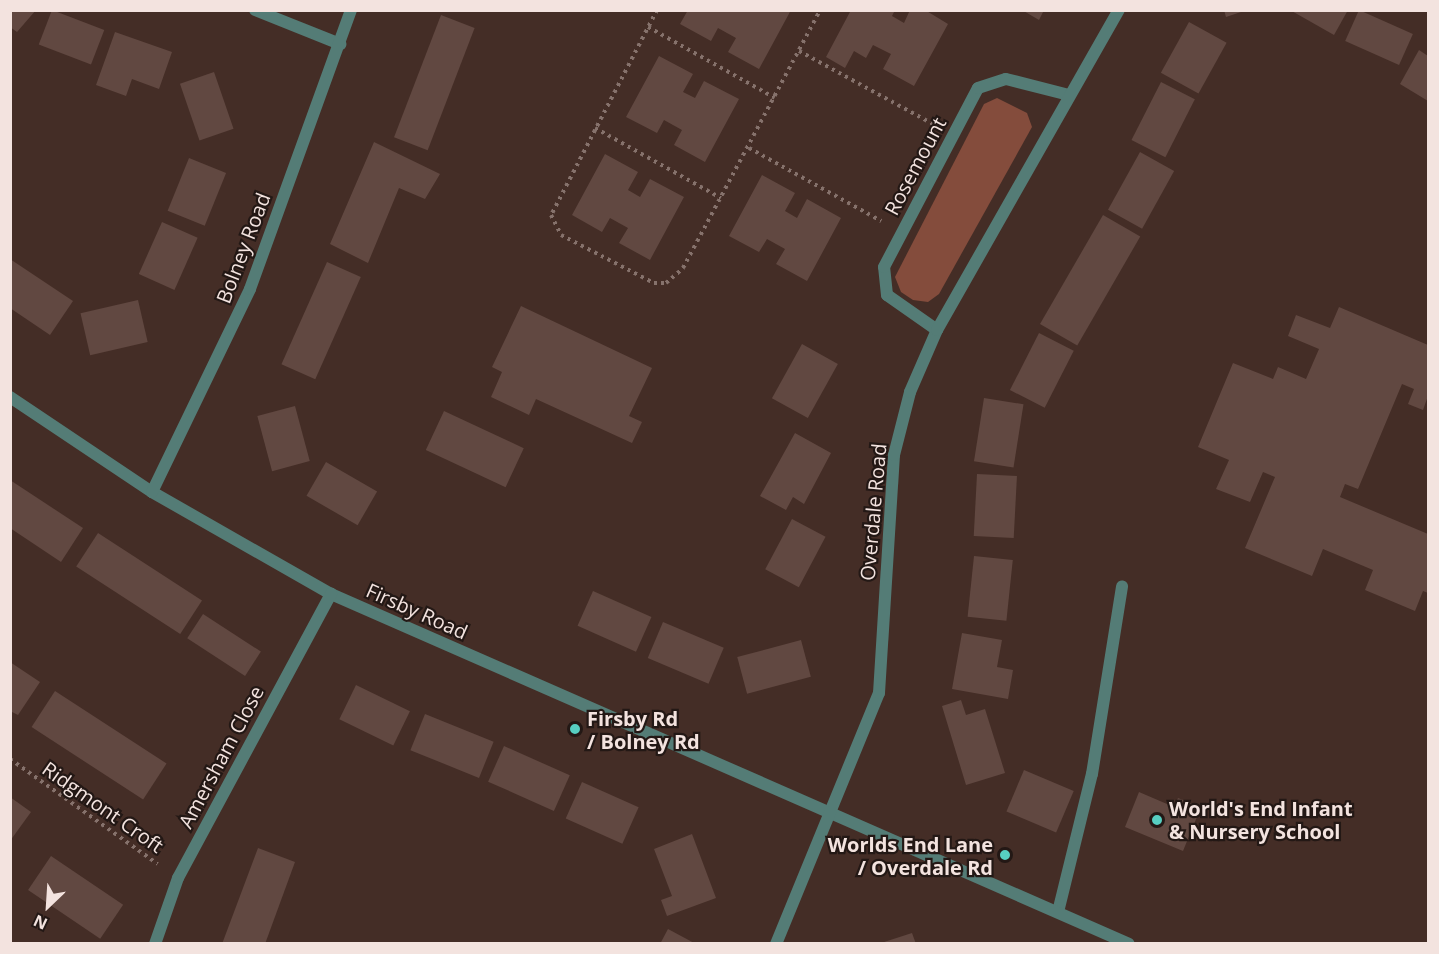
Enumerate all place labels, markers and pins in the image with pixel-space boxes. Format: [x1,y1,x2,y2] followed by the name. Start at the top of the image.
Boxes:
[587,706,700,753] place label: Firsby Rd / Bolney Rd
[568,722,582,736] marker: Firsby Rd / Bolney Rd
[1169,796,1353,843] place label: World's End Infant & Nursery School
[1150,813,1164,827] marker: World's End Infant & Nursery School
[828,832,993,879] place label: Worlds End Lane / Overdale Rd
[998,848,1012,862] marker: Worlds End Lane / Overdale Rd

